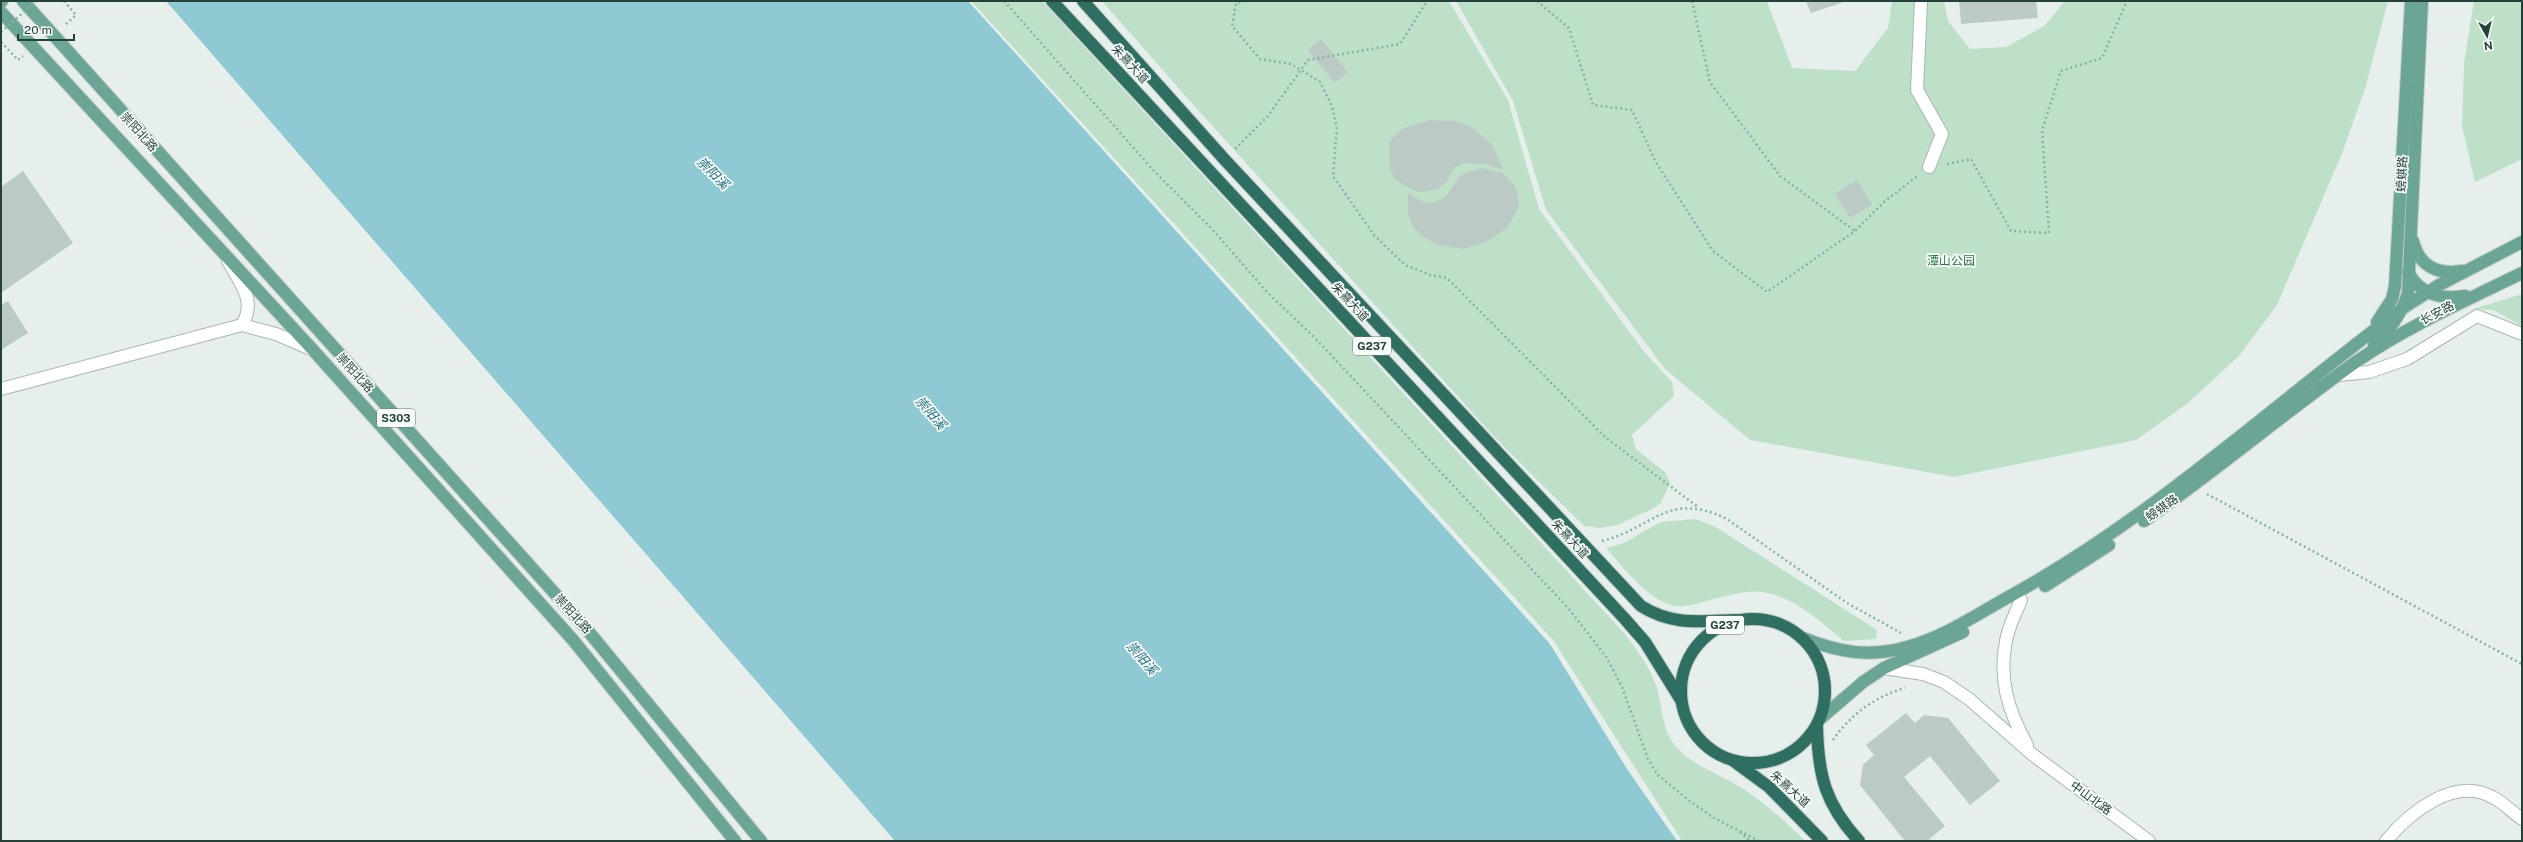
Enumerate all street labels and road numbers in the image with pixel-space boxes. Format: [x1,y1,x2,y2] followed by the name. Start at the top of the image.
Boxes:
[1109,42,1151,86] street label: 朱熹大道
[118,109,160,155] street label: 崇阳北路
[2394,156,2410,192] street label: 螃蜞路
[1329,280,1371,324] street label: 朱熹大道
[2418,299,2456,327] street label: 长安路
[1353,337,1391,355] road number: G237
[334,350,376,396] street label: 崇阳北路
[377,409,415,427] road number: S303
[2143,492,2181,524] street label: 螃蜞路
[1549,517,1591,561] street label: 朱熹大道
[552,591,594,637] street label: 崇阳北路
[1706,616,1744,634] road number: G237
[1767,768,1813,810] street label: 朱熹大道
[2067,778,2115,818] street label: 中山北路

